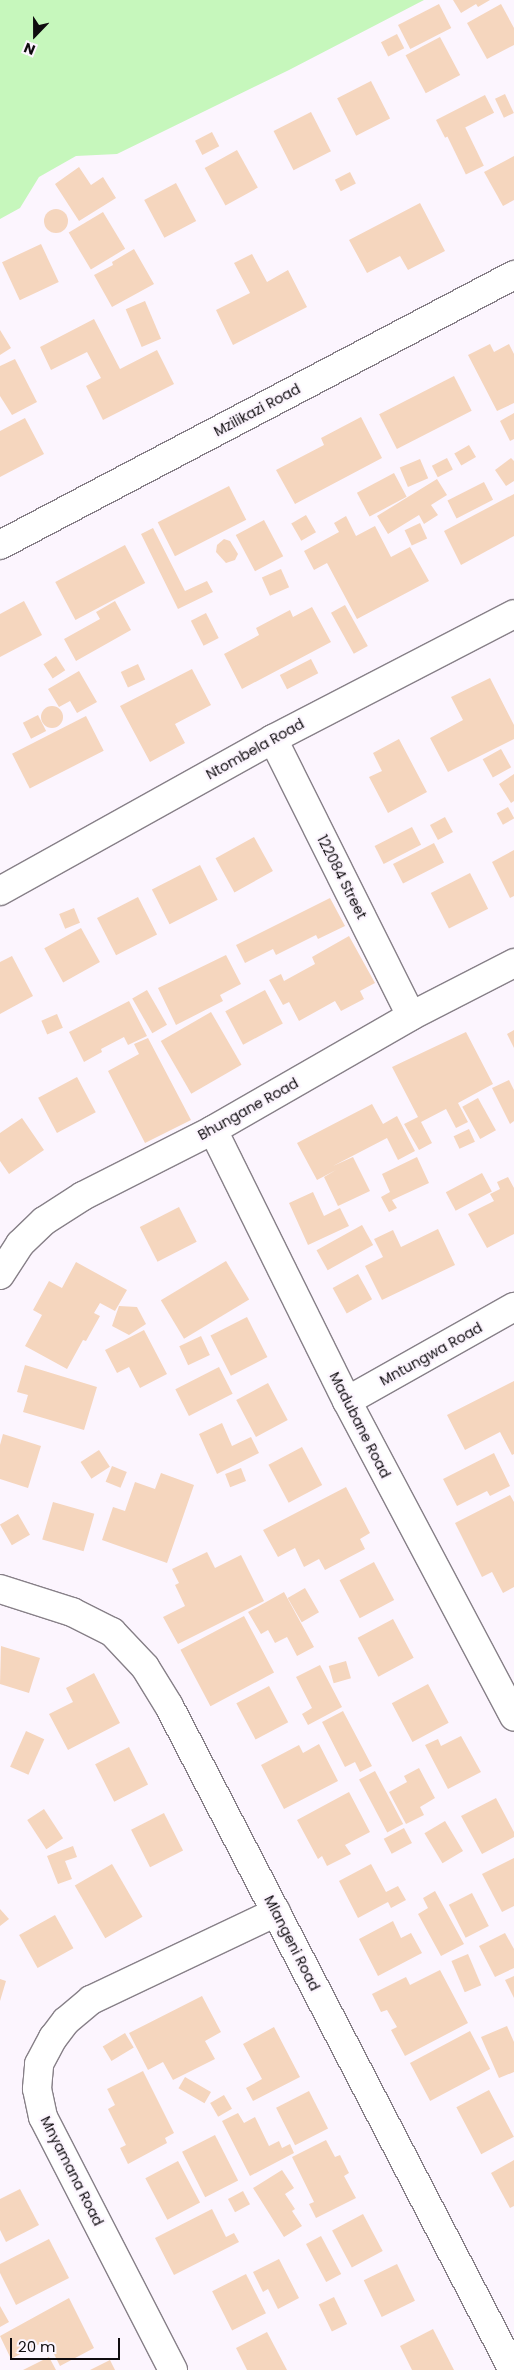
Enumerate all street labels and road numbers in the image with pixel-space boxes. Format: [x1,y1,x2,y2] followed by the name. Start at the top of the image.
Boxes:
[211,380,303,440] street label: Mzilikazi Road
[203,715,307,783] street label: Ntombela Road
[314,832,370,922] street label: 122084 Street
[195,1074,301,1144] street label: Bhungane Road
[377,1319,485,1389] street label: Mntungwa Road
[326,1369,394,1481] street label: Madubane Road
[261,1893,323,1993] street label: Mlangeni Road
[37,2113,107,2229] street label: Mnyamana Road

